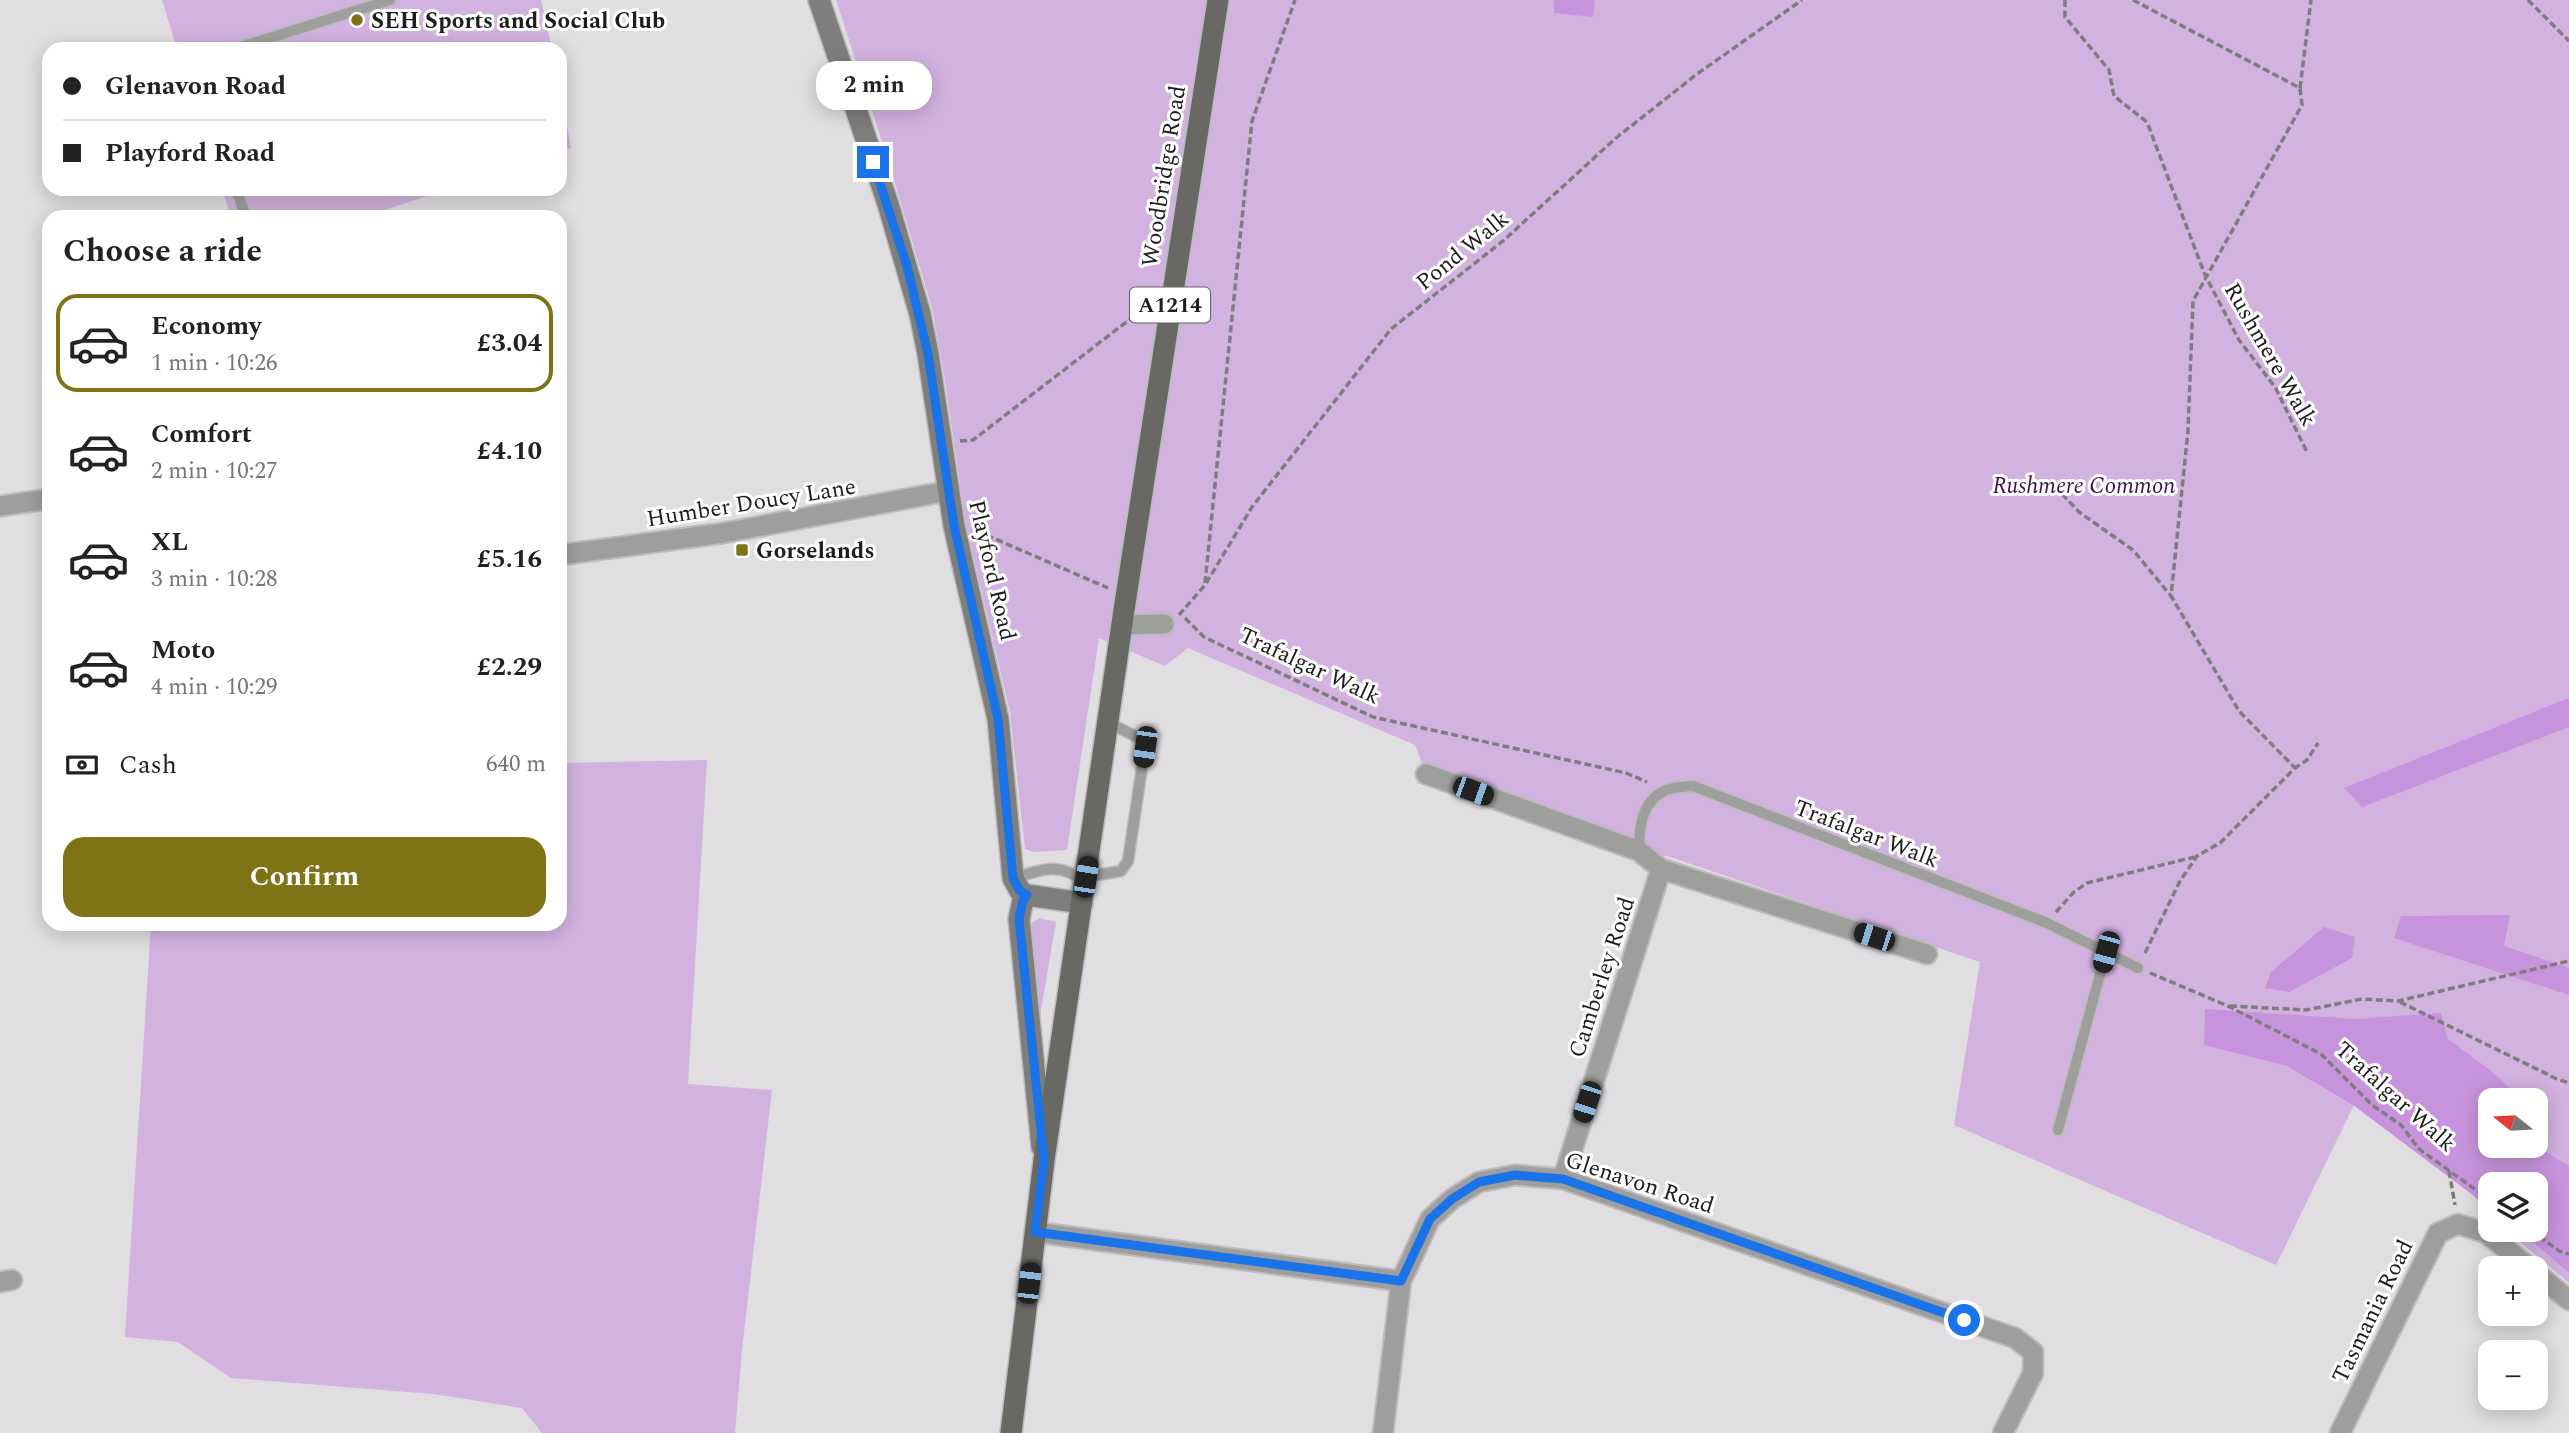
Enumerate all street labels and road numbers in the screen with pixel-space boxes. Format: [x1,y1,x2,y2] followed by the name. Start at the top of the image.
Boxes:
[1133,83,1196,269] street label: Woodbridge Road
[1409,202,1517,300] street label: Pond Walk
[2214,276,2325,433] street label: Rushmere Walk
[1130,288,1210,322] road number: A1214
[644,470,858,537] street label: Humber Doucy Lane
[958,496,1025,644] street label: Playford Road
[1233,618,1386,714] street label: Trafalgar Walk
[1789,791,1944,878] street label: Trafalgar Walk
[1560,892,1645,1062] street label: Camberley Road
[2327,1033,2463,1161] street label: Trafalgar Walk
[1561,1143,1719,1224] street label: Glenavon Road
[2323,1234,2423,1389] street label: Tasmania Road

